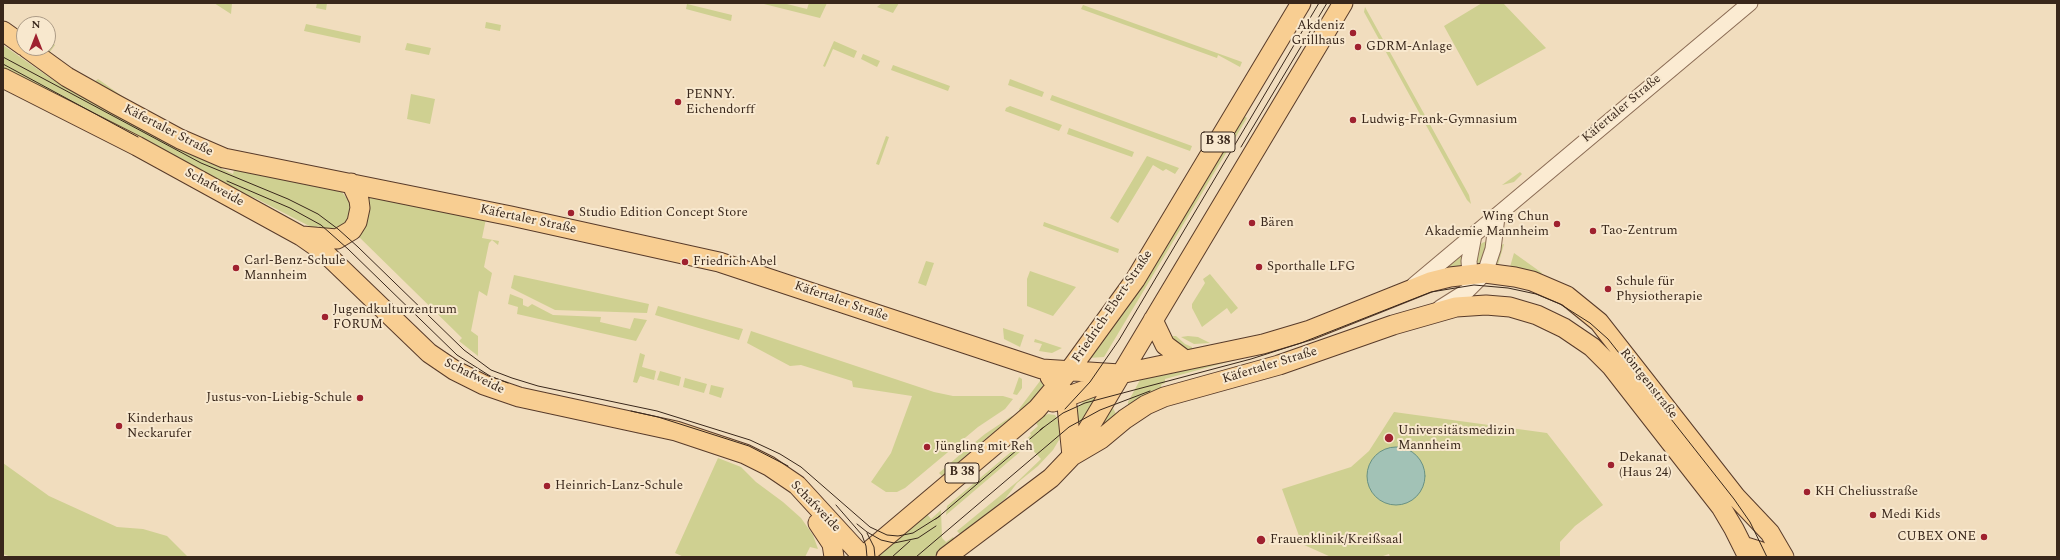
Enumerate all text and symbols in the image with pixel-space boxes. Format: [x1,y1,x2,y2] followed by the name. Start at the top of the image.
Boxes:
[16,16,56,56] north arrow
[32,16,40,33] text: N
[1291,18,1345,49] place label: Akdeniz Grillhaus
[1348,28,1358,38] marker: Akdeniz Grillhaus
[1366,39,1452,55] place label: GDRM-Anlage
[1353,42,1363,52] marker: GDRM-Anlage
[1579,71,1665,147] street label: Käfertaler Straße
[686,87,755,118] place label: PENNY. Eichendorff
[673,97,683,107] marker: PENNY. Eichendorff
[121,102,215,160] street label: Käfertaler Straße
[1361,112,1517,128] place label: Ludwig-Frank-Gymnasium
[1348,115,1358,125] marker: Ludwig-Frank-Gymnasium
[1201,132,1235,152] road number: B 38
[182,165,246,211] street label: Schafweide
[478,202,578,238] street label: Käfertaler Straße
[579,205,748,221] place label: Studio Edition Concept Store
[566,208,576,218] marker: Studio Edition Concept Store
[1425,209,1549,240] place label: Wing Chun Akademie Mannheim
[1260,215,1294,231] place label: Bären
[1247,218,1257,228] marker: Bären
[1552,219,1562,229] marker: Wing Chun Akademie Mannheim
[1601,223,1678,239] place label: Tao-Zentrum
[1588,226,1598,236] marker: Tao-Zentrum
[1070,248,1156,366] street label: Friedrich-Ebert-Straße
[244,253,346,284] place label: Carl-Benz-Schule Mannheim
[693,254,777,270] place label: Friedrich Abel
[680,257,690,267] marker: Friedrich Abel
[1267,259,1355,275] place label: Sporthalle LFG
[1254,262,1264,272] marker: Sporthalle LFG
[231,263,241,273] marker: Carl-Benz-Schule Mannheim
[1616,274,1703,305] place label: Schule für Physiotherapie
[792,279,890,325] street label: Käfertaler Straße
[1603,284,1613,294] marker: Schule für Physiotherapie
[333,302,457,333] place label: Jugendkulturzentrum FORUM
[320,312,330,322] marker: Jugendkulturzentrum FORUM
[1221,344,1319,388] street label: Käfertaler Straße
[1616,346,1680,422] street label: Röntgenstraße
[441,356,507,398] street label: Schafweide
[206,390,352,406] place label: Justus-von-Liebig-Schule
[355,393,365,403] marker: Justus-von-Liebig-Schule
[127,411,193,442] place label: Kinderhaus Neckarufer
[114,421,124,431] marker: Kinderhaus Neckarufer
[1398,423,1515,454] place label: Universitätsmedizin Mannheim
[1383,432,1395,444] marker: Universitätsmedizin Mannheim
[935,439,1033,455] place label: Jüngling mit Reh
[922,442,932,452] marker: Jüngling mit Reh
[1619,450,1672,481] place label: Dekanat (Haus 24)
[1606,460,1616,470] marker: Dekanat (Haus 24)
[945,463,979,483] road number: B 38
[555,478,683,494] place label: Heinrich-Lanz-Schule
[787,478,843,536] street label: Schafweide
[542,481,552,491] marker: Heinrich-Lanz-Schule
[1815,484,1918,500] place label: KH Cheliusstraße
[1802,487,1812,497] marker: KH Cheliusstraße
[1881,507,1941,523] place label: Medi Kids
[1868,510,1878,520] marker: Medi Kids
[1897,529,1976,545] place label: CUBEX ONE
[1270,532,1402,548] place label: Frauenklinik/Kreißsaal
[1979,532,1989,542] marker: CUBEX ONE
[1255,534,1267,546] marker: Frauenklinik/Kreißsaal

